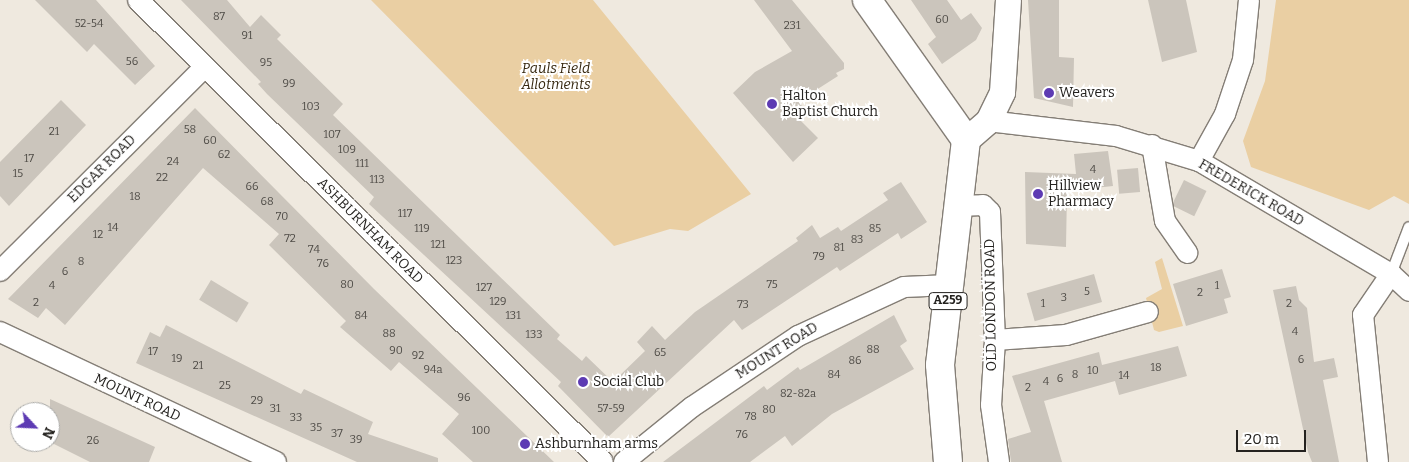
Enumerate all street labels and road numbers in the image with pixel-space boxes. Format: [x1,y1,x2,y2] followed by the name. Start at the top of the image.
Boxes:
[65,132,139,206] street label: EDGAR ROAD
[1195,156,1307,230] street label: FREDERICK ROAD
[314,175,426,287] street label: ASHBURNHAM ROAD
[981,239,1001,371] street label: OLD LONDON ROAD
[928,292,968,310] road number: A259
[733,319,821,383] street label: MOUNT ROAD
[91,371,183,425] street label: MOUNT ROAD

